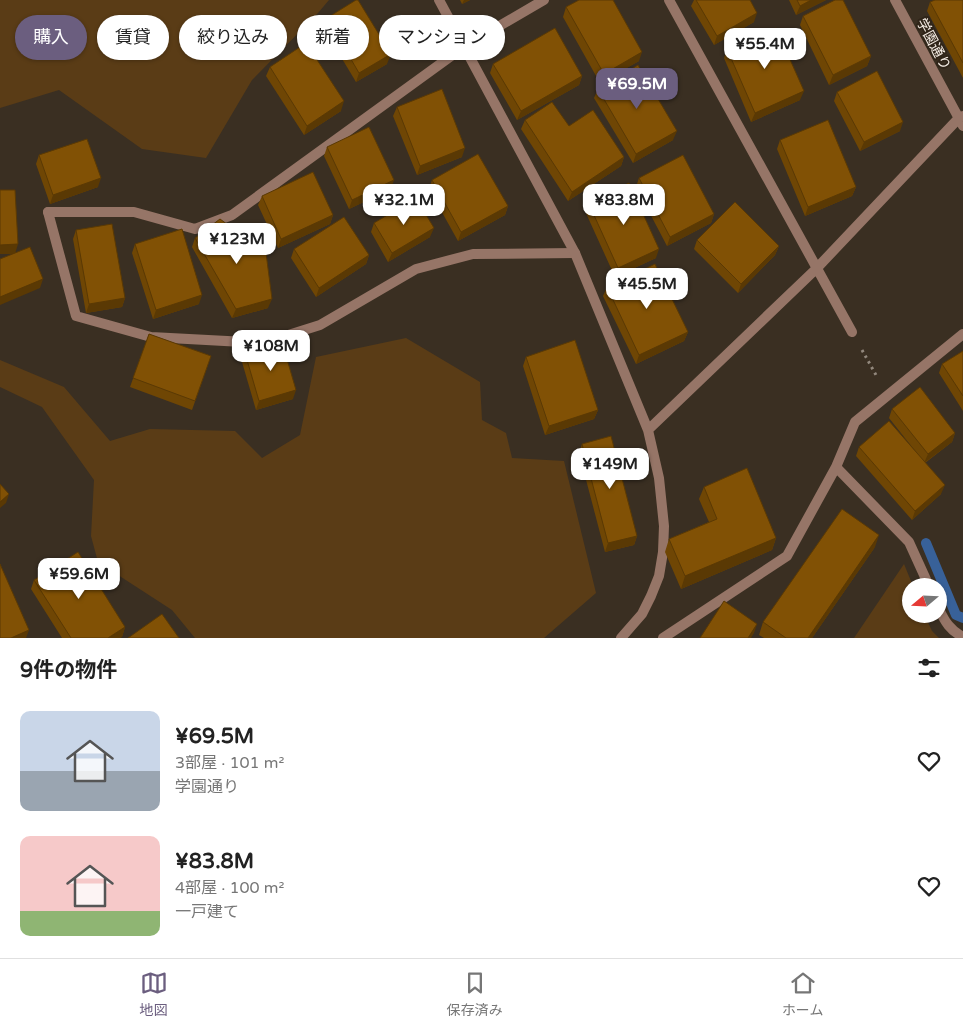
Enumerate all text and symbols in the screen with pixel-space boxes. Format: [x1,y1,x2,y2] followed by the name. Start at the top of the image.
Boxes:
[15,15,87,60] chip: 購入
[97,15,169,60] chip: 賃貸
[179,15,287,60] chip: 絞り込み
[297,15,369,60] chip: 新着
[379,15,505,60] chip: マンション
[913,16,954,73] street label: 学園通り
[724,28,806,70] pin: ¥55.4M
[735,34,795,54] text: ¥55.4M
[596,68,678,110] pin: ¥69.5M
[607,74,667,94] text: ¥69.5M
[363,184,445,226] pin: ¥32.1M
[583,184,665,226] pin: ¥83.8M
[374,190,434,210] text: ¥32.1M
[594,190,654,210] text: ¥83.8M
[202,222,272,265] pin: ¥123M
[209,229,265,249] text: ¥123M
[606,268,688,310] pin: ¥45.5M
[617,274,677,294] text: ¥45.5M
[236,330,306,372] pin: ¥108M
[243,336,299,356] text: ¥108M
[575,448,645,490] pin: ¥149M
[582,454,638,474] text: ¥149M
[38,558,120,600] pin: ¥59.6M
[49,564,109,584] text: ¥59.6M
[902,578,948,622] north arrow
[902,578,947,623] map controls
[915,654,943,682] icon: filters
[20,658,117,683] text: 9件の物件
[175,724,254,749] text: ¥69.5M
[60,731,120,791] icon: home
[915,747,943,775] icon: heart
[175,753,284,773] text: 3部屋 · 101 m²
[175,777,239,797] text: 学園通り
[175,849,254,874] text: ¥83.8M
[60,856,120,916] icon: home
[915,872,943,900] icon: heart
[175,878,284,898] text: 4部屋 · 100 m²
[175,902,239,922] text: 一戸建て
[140,969,168,1019] tab: 地図
[447,969,503,1019] tab: 保存済み
[782,969,823,1019] tab: ホーム

